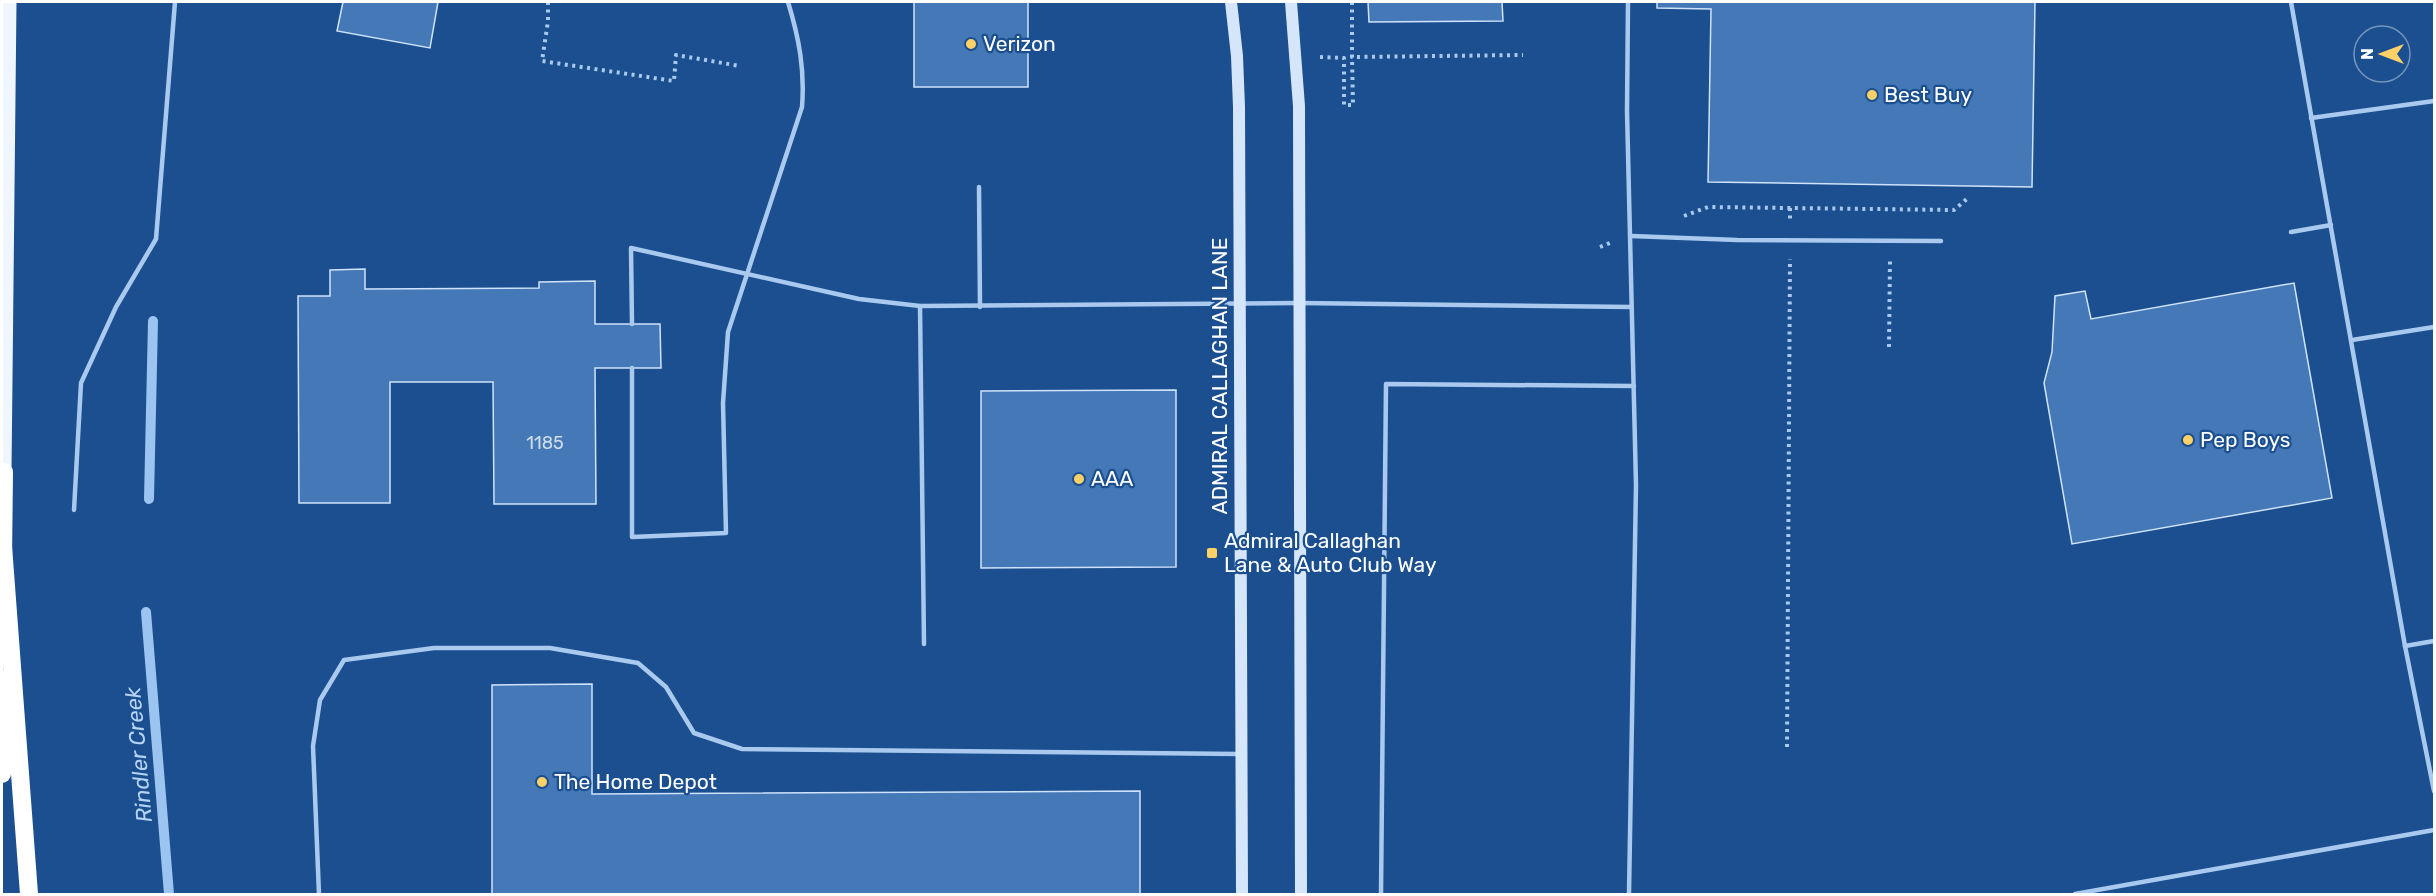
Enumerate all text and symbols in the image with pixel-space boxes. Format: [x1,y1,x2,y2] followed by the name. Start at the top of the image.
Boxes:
[2352,24,2412,84] north arrow
[983,31,1056,56] place label: Verizon
[964,37,978,51] marker: Verizon
[2358,48,2377,60] text: N
[1884,82,1973,107] place label: Best Buy
[1865,88,1879,102] marker: Best Buy
[1207,238,1232,514] street label: ADMIRAL CALLAGHAN LANE
[2200,427,2290,452] place label: Pep Boys
[526,432,564,454] house number: 1185
[2181,433,2195,447] marker: Pep Boys
[1091,466,1133,491] place label: AAA
[1072,472,1086,486] marker: AAA
[1224,528,1437,577] place label: Admiral Callaghan Lane & Auto Club Way
[1205,546,1219,560] marker: Admiral Callaghan Lane & Auto Club Way
[119,685,158,824] water label: Rindler Creek
[554,769,717,794] place label: The Home Depot
[535,775,549,789] marker: The Home Depot

